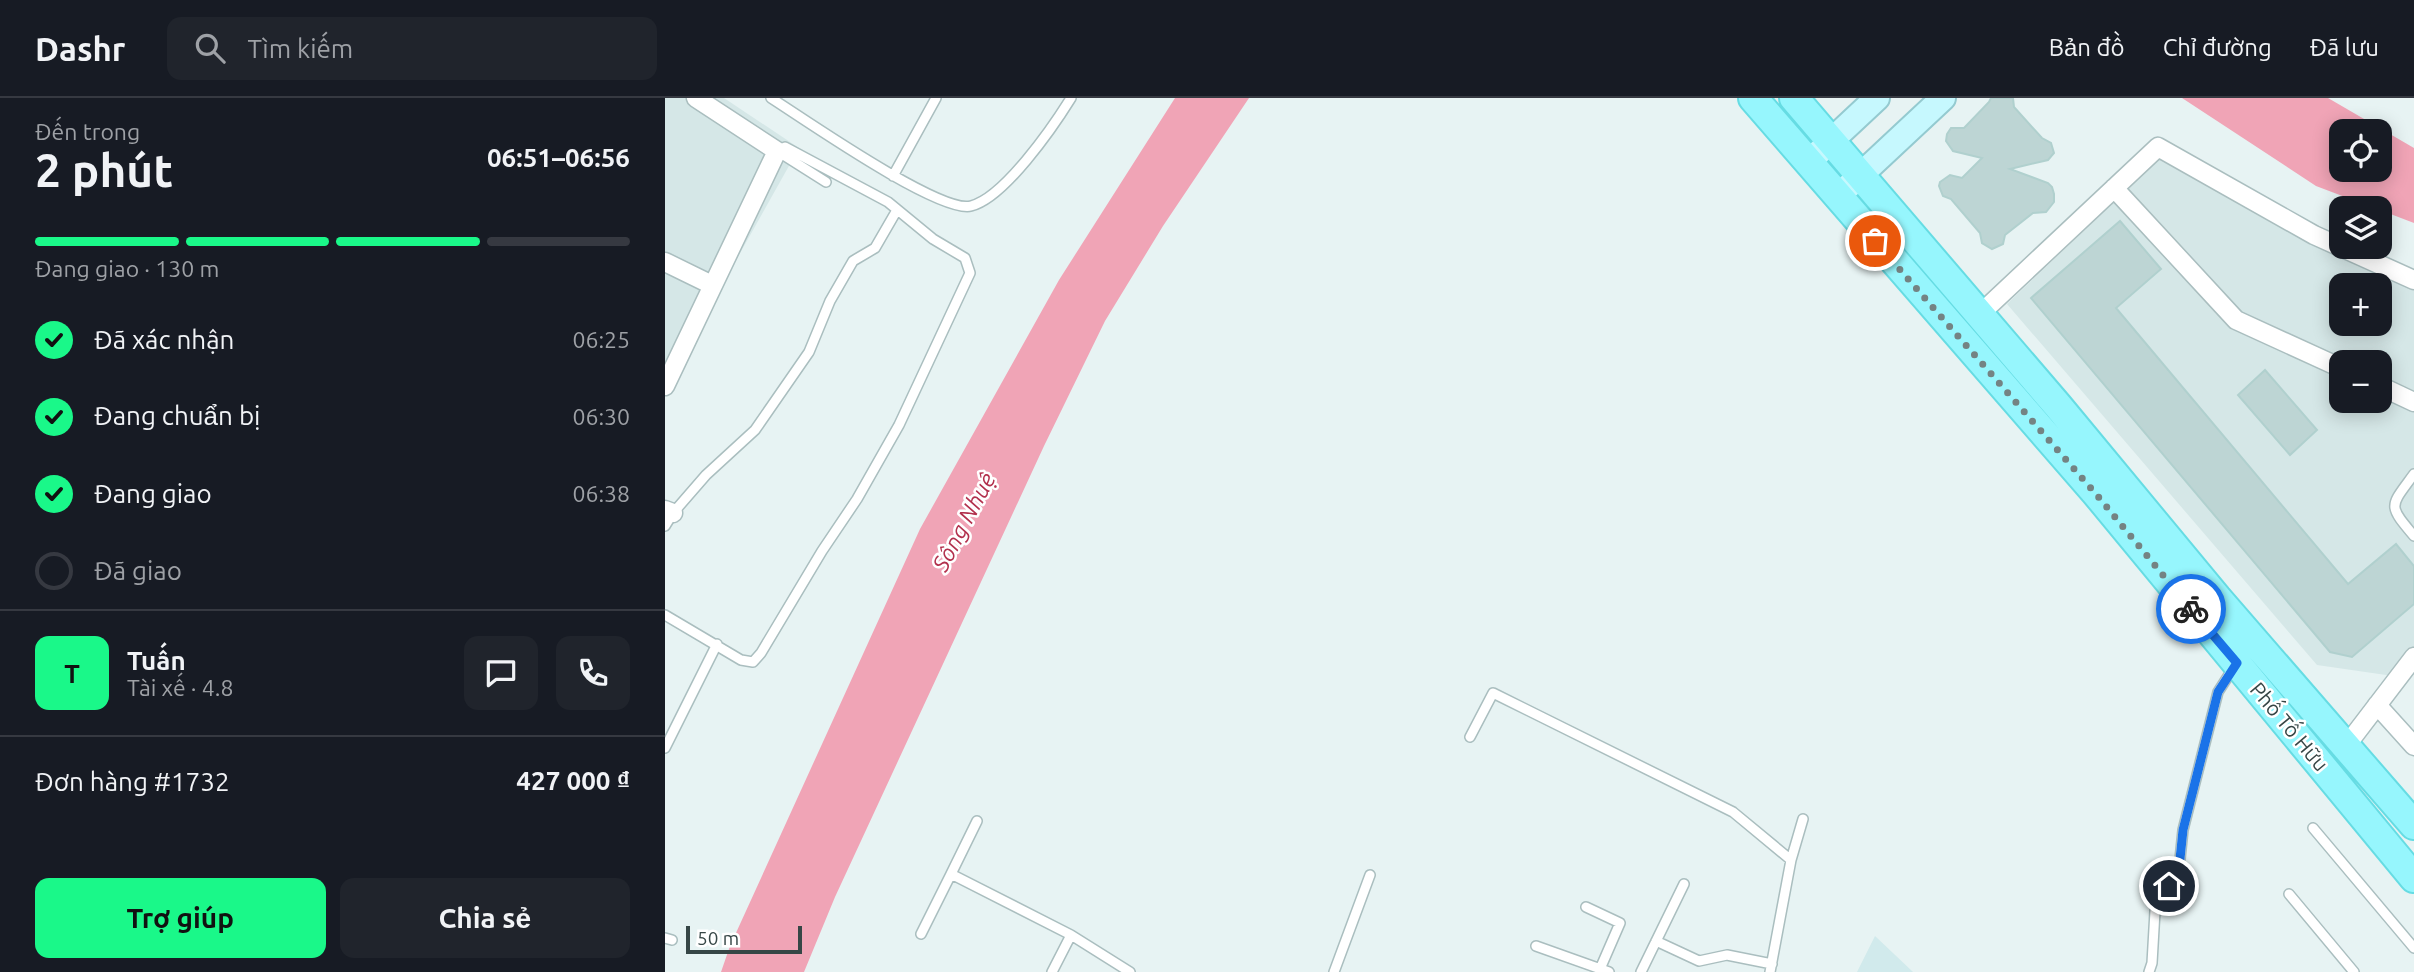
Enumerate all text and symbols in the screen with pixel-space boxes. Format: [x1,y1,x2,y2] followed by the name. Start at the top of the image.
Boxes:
[167,17,657,80] search box
[191,29,229,67] icon: search
[35,30,125,67] text: Dashr
[247,34,353,63] text: Tìm kiếm
[2049,34,2125,61] text: Bản đồ
[2163,34,2272,61] text: Chỉ đường
[2310,34,2379,61] text: Đã lưu
[35,119,140,144] text: Đến trong
[2329,119,2392,413] map controls
[2329,119,2392,182] button: locate
[487,143,630,172] text: 06:51–06:56
[35,144,173,196] text: 2 phút
[2329,196,2392,259] button: layers
[1845,211,1905,271] pin
[1856,222,1894,260] icon: bag
[35,256,219,281] text: Đang giao · 130 m
[2329,273,2392,336] button: +
[35,321,73,359] icon: check
[94,325,234,354] text: Đã xác nhận
[572,327,630,352] text: 06:25
[2329,350,2392,413] button: −
[35,398,73,436] icon: check
[94,401,260,430] text: Đang chuẩn bị
[572,404,630,429] text: 06:30
[927,468,1000,576] water label: Sông Nhuệ
[35,475,73,513] icon: check
[94,479,212,508] text: Đang giao
[572,481,630,506] text: 06:38
[94,556,182,585] text: Đã giao
[2156,574,2226,644] courier
[2172,590,2210,628] icon: bike
[464,636,538,710] button: chat
[556,636,630,710] button: phone
[127,646,186,675] text: Tuấn
[64,659,80,688] text: T
[127,675,233,700] text: Tài xế · 4.8
[2246,676,2335,776] street label: Phố Tố Hữu
[516,766,630,795] text: 427 000 ₫
[35,767,230,796] text: Đơn hàng #1732
[2139,856,2199,916] pin
[2150,867,2188,905] icon: home
[35,878,326,958] button: Trợ giúp
[340,878,630,958] button: Chia sẻ
[686,923,801,955] scale bar
[697,927,739,949] text: 50 m

